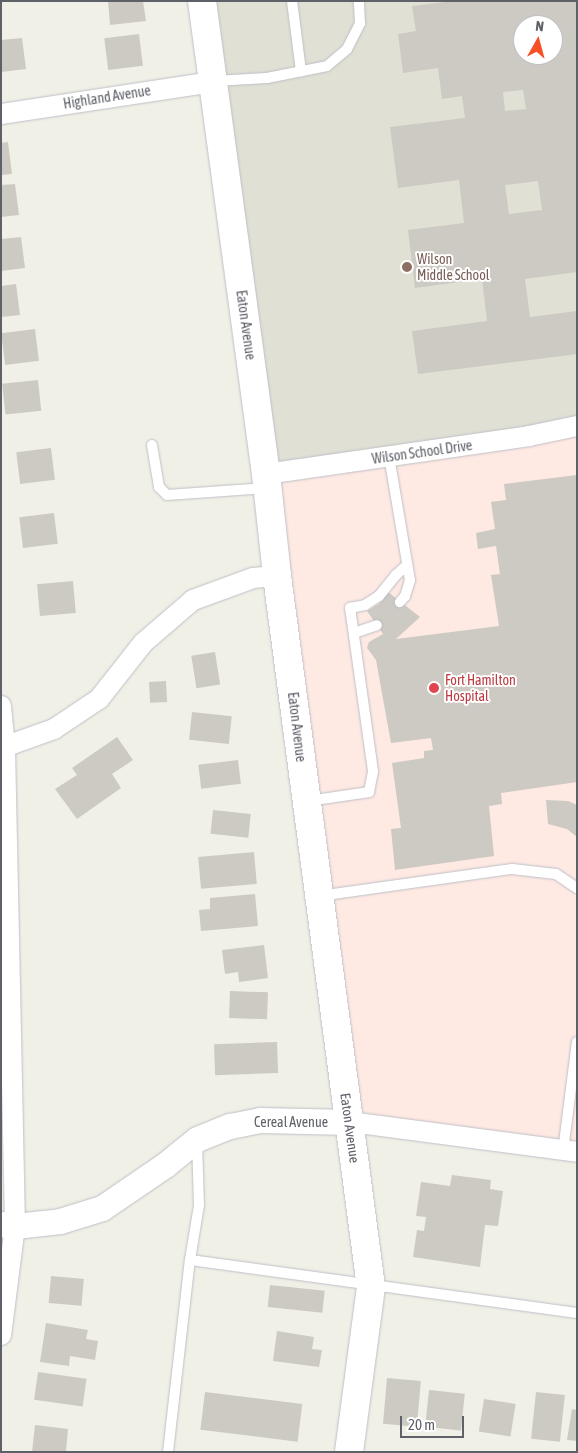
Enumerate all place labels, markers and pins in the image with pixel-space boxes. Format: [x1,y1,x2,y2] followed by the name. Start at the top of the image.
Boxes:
[417,251,489,284] place label: Wilson Middle School
[401,261,413,273] marker: Wilson Middle School
[445,672,516,704] place label: Fort Hamilton Hospital
[427,681,441,695] marker: Fort Hamilton Hospital

